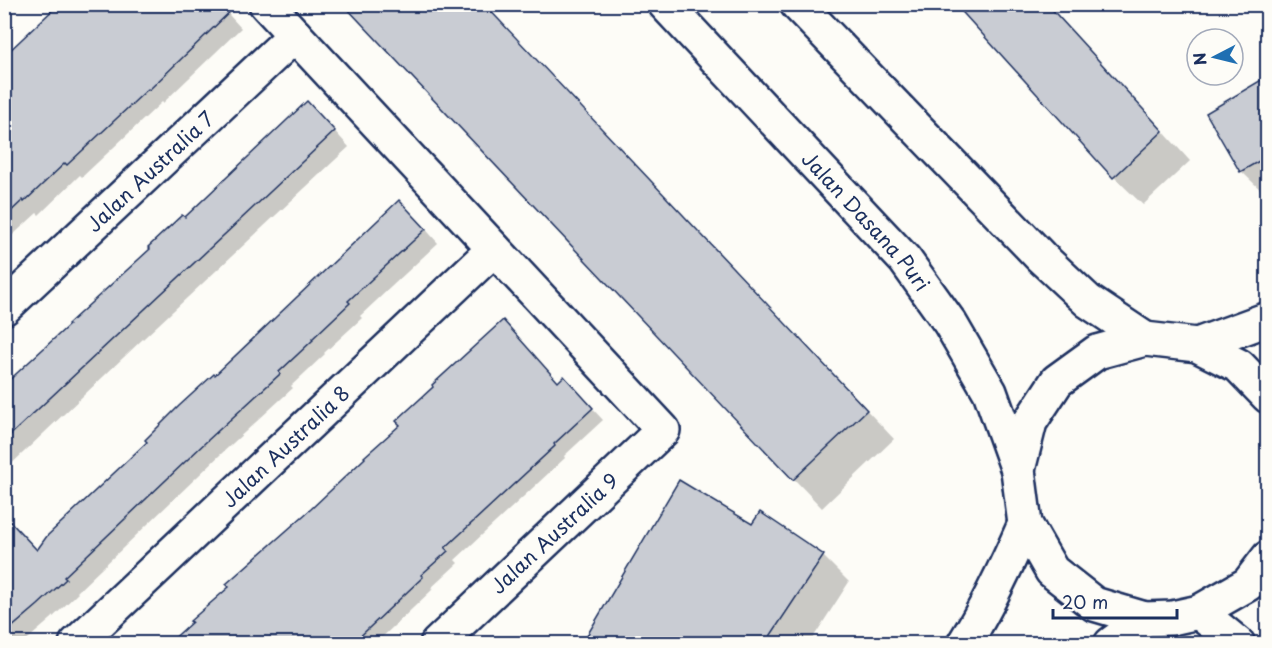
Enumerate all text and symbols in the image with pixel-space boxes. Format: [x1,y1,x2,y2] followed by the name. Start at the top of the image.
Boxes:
[1185,27,1245,87] north arrow
[1186,51,1212,67] text: N
[79,104,220,239] street label: Jalan Australia 7
[795,144,937,297] street label: Jalan Dasana Puri
[215,378,356,514] street label: Jalan Australia 8
[483,466,625,600] street label: Jalan Australia 9
[1053,582,1178,620] scale bar
[1062,588,1108,615] text: 20 m

